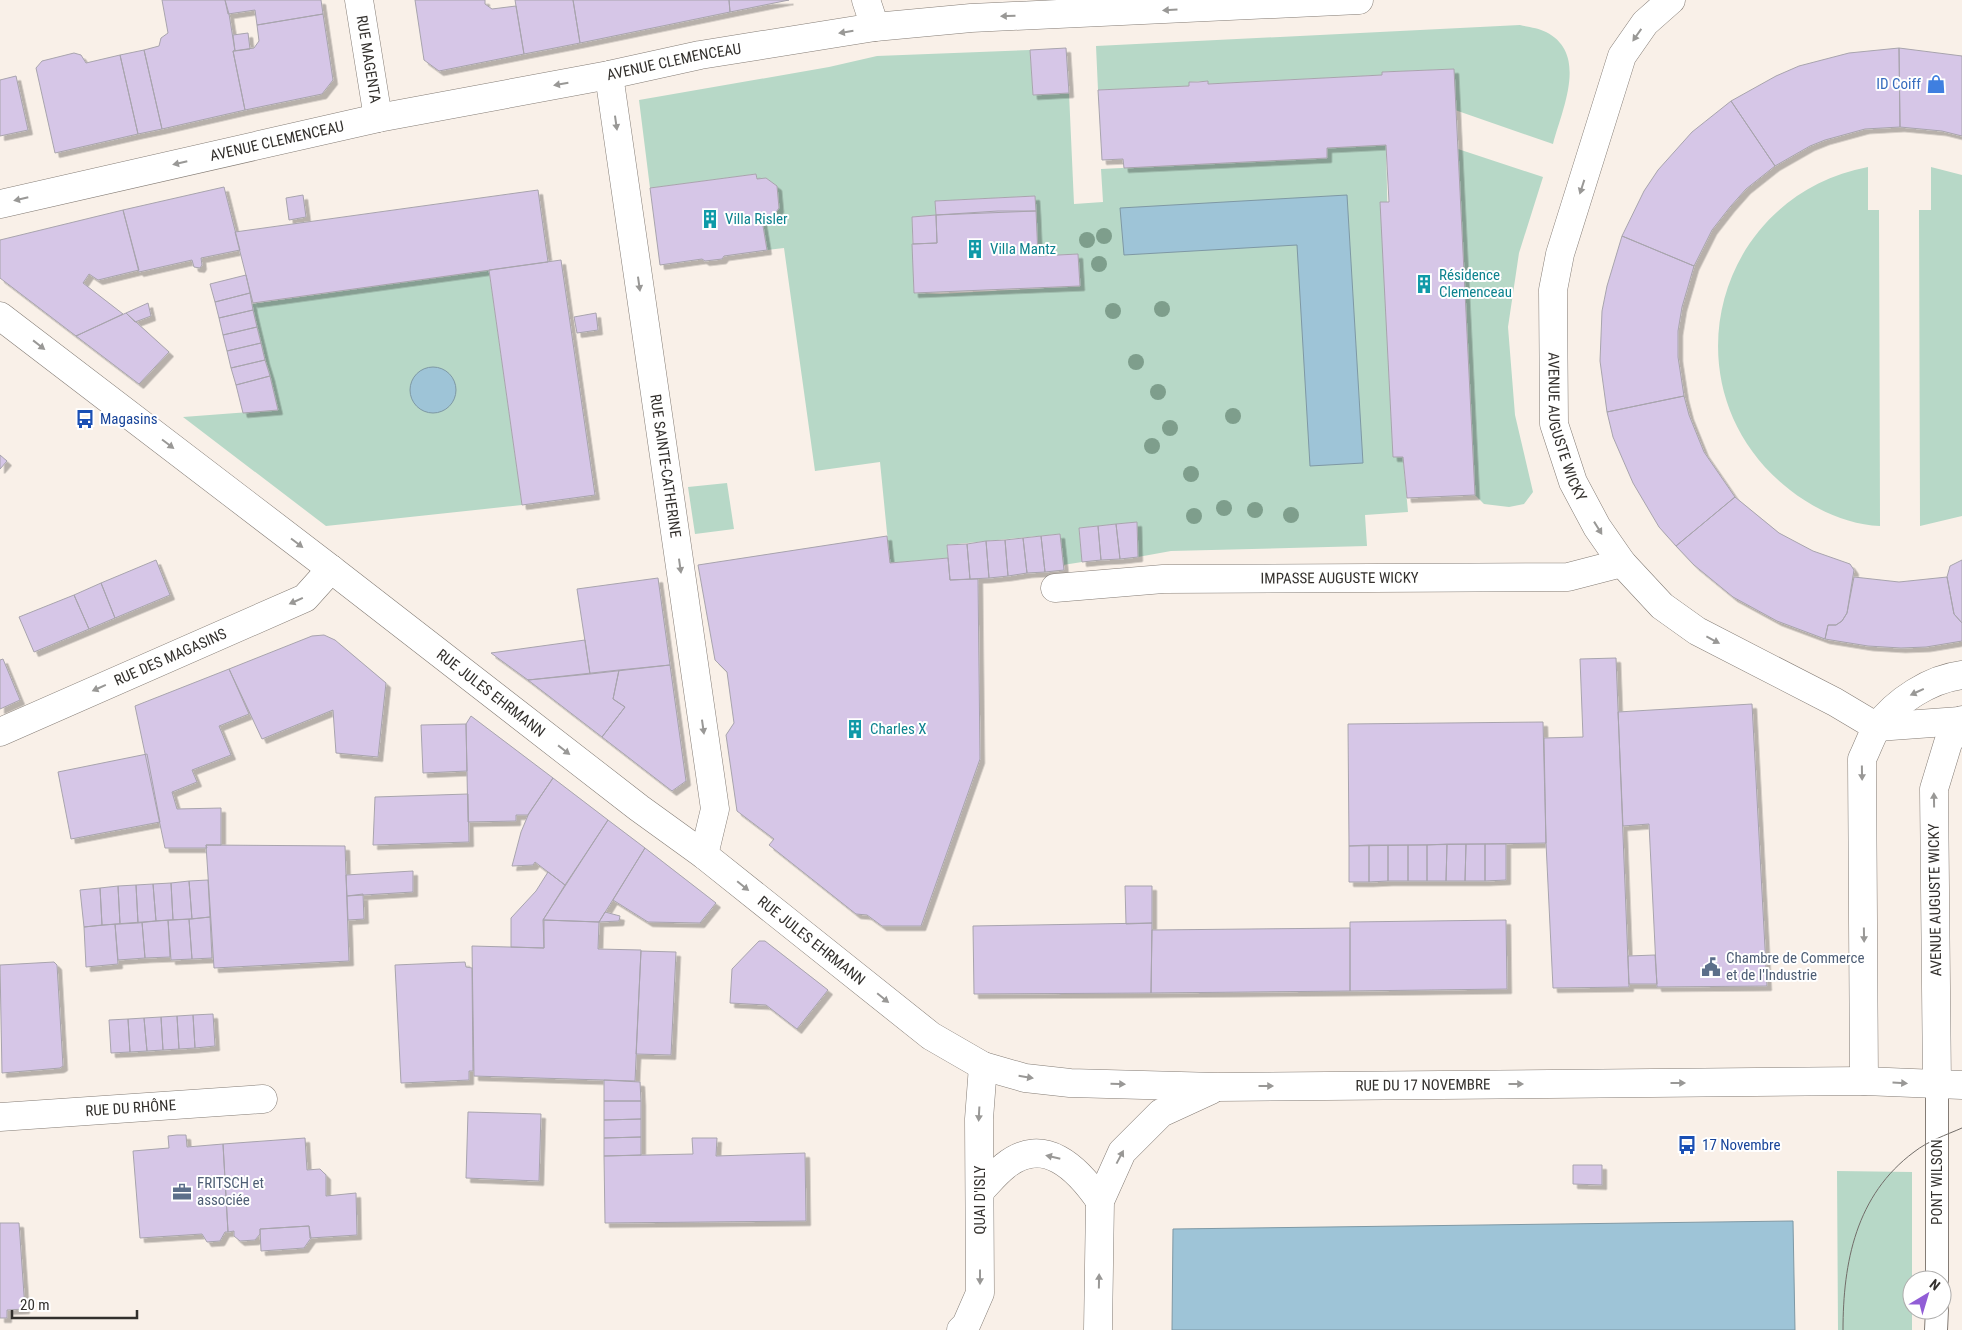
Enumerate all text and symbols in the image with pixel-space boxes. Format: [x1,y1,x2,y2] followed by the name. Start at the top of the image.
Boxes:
[1162,6,1178,14] one-way arrow
[1000,13,1016,21] one-way arrow
[353,14,385,105] street label: RUE MAGENTA
[838,28,854,36] one-way arrow
[1632,28,1642,42] one-way arrow
[605,40,742,84] street label: AVENUE CLEMENCEAU
[1925,73,1947,95] shop icon: ID Coiff
[1876,75,1921,93] place label: ID Coiff
[553,80,569,88] one-way arrow
[612,115,620,131] one-way arrow
[208,117,346,165] street label: AVENUE CLEMENCEAU
[172,159,187,167] one-way arrow
[1578,179,1585,194] one-way arrow
[14,195,29,203] one-way arrow
[699,208,721,230] building icon: Villa Risler
[725,210,788,228] place label: Villa Risler
[964,238,986,260] building icon: Villa Mantz
[990,240,1056,258] place label: Villa Mantz
[1439,266,1512,301] place label: Résidence Clemenceau
[1413,273,1435,295] building icon: Résidence Clemenceau
[636,276,644,292] one-way arrow
[32,340,45,351] one-way arrow
[1544,352,1591,504] street label: AVENUE AUGUSTE WICKY
[646,393,685,539] street label: RUE SAINTE-CATHERINE
[74,408,96,430] bus stop icon: Magasins
[100,410,158,428] place label: Magasins
[161,439,174,450] one-way arrow
[1594,521,1603,535] one-way arrow
[290,537,303,548] one-way arrow
[676,558,684,574] one-way arrow
[1261,569,1419,588] street label: IMPASSE AUGUSTE WICKY
[289,598,303,606] one-way arrow
[111,625,229,690] street label: RUE DES MAGASINS
[1706,636,1720,644] one-way arrow
[433,645,549,741] street label: RUE JULES EHRMANN
[92,685,106,693] one-way arrow
[1910,688,1924,696] one-way arrow
[844,718,866,740] building icon: Charles X
[700,719,708,735] one-way arrow
[870,720,927,738] place label: Charles X
[557,744,570,755] one-way arrow
[1858,765,1866,781] one-way arrow
[1930,792,1938,808] one-way arrow
[1925,823,1945,977] street label: AVENUE AUGUSTE WICKY
[736,880,749,891] one-way arrow
[754,892,869,989] street label: RUE JULES EHRMANN
[1861,927,1869,943] one-way arrow
[1726,949,1865,984] place label: Chambre de Commerce et de l'Industrie
[1700,956,1722,978] public building icon: Chambre de Commerce et de l'Industrie
[877,992,890,1003] one-way arrow
[1018,1074,1034,1082] one-way arrow
[1355,1075,1491,1095] street label: RUE DU 17 NOVEMBRE
[1671,1079,1687,1087] one-way arrow
[1893,1079,1909,1087] one-way arrow
[1111,1080,1127,1088] one-way arrow
[1508,1080,1524,1088] one-way arrow
[1258,1082,1274,1090] one-way arrow
[85,1096,177,1120] street label: RUE DU RHÔNE
[975,1107,983,1123] one-way arrow
[1676,1134,1698,1156] bus stop icon: 17 Novembre
[1702,1136,1780,1154] place label: 17 Novembre
[1928,1139,1946,1225] street label: PONT WILSON
[1116,1150,1124,1164] one-way arrow
[1046,1153,1061,1161] one-way arrow
[971,1165,989,1235] street label: QUAI D'ISLY
[197,1174,264,1209] place label: FRITSCH et associée
[171,1181,193,1203] office icon: FRITSCH et associée
[976,1269,984,1285] one-way arrow
[1902,1270,1952,1320] north arrow
[1095,1273,1103,1289] one-way arrow
[1927,1276,1943,1294] text: N
[12,1288,138,1320] scale bar
[20,1296,50,1314] text: 20 m

